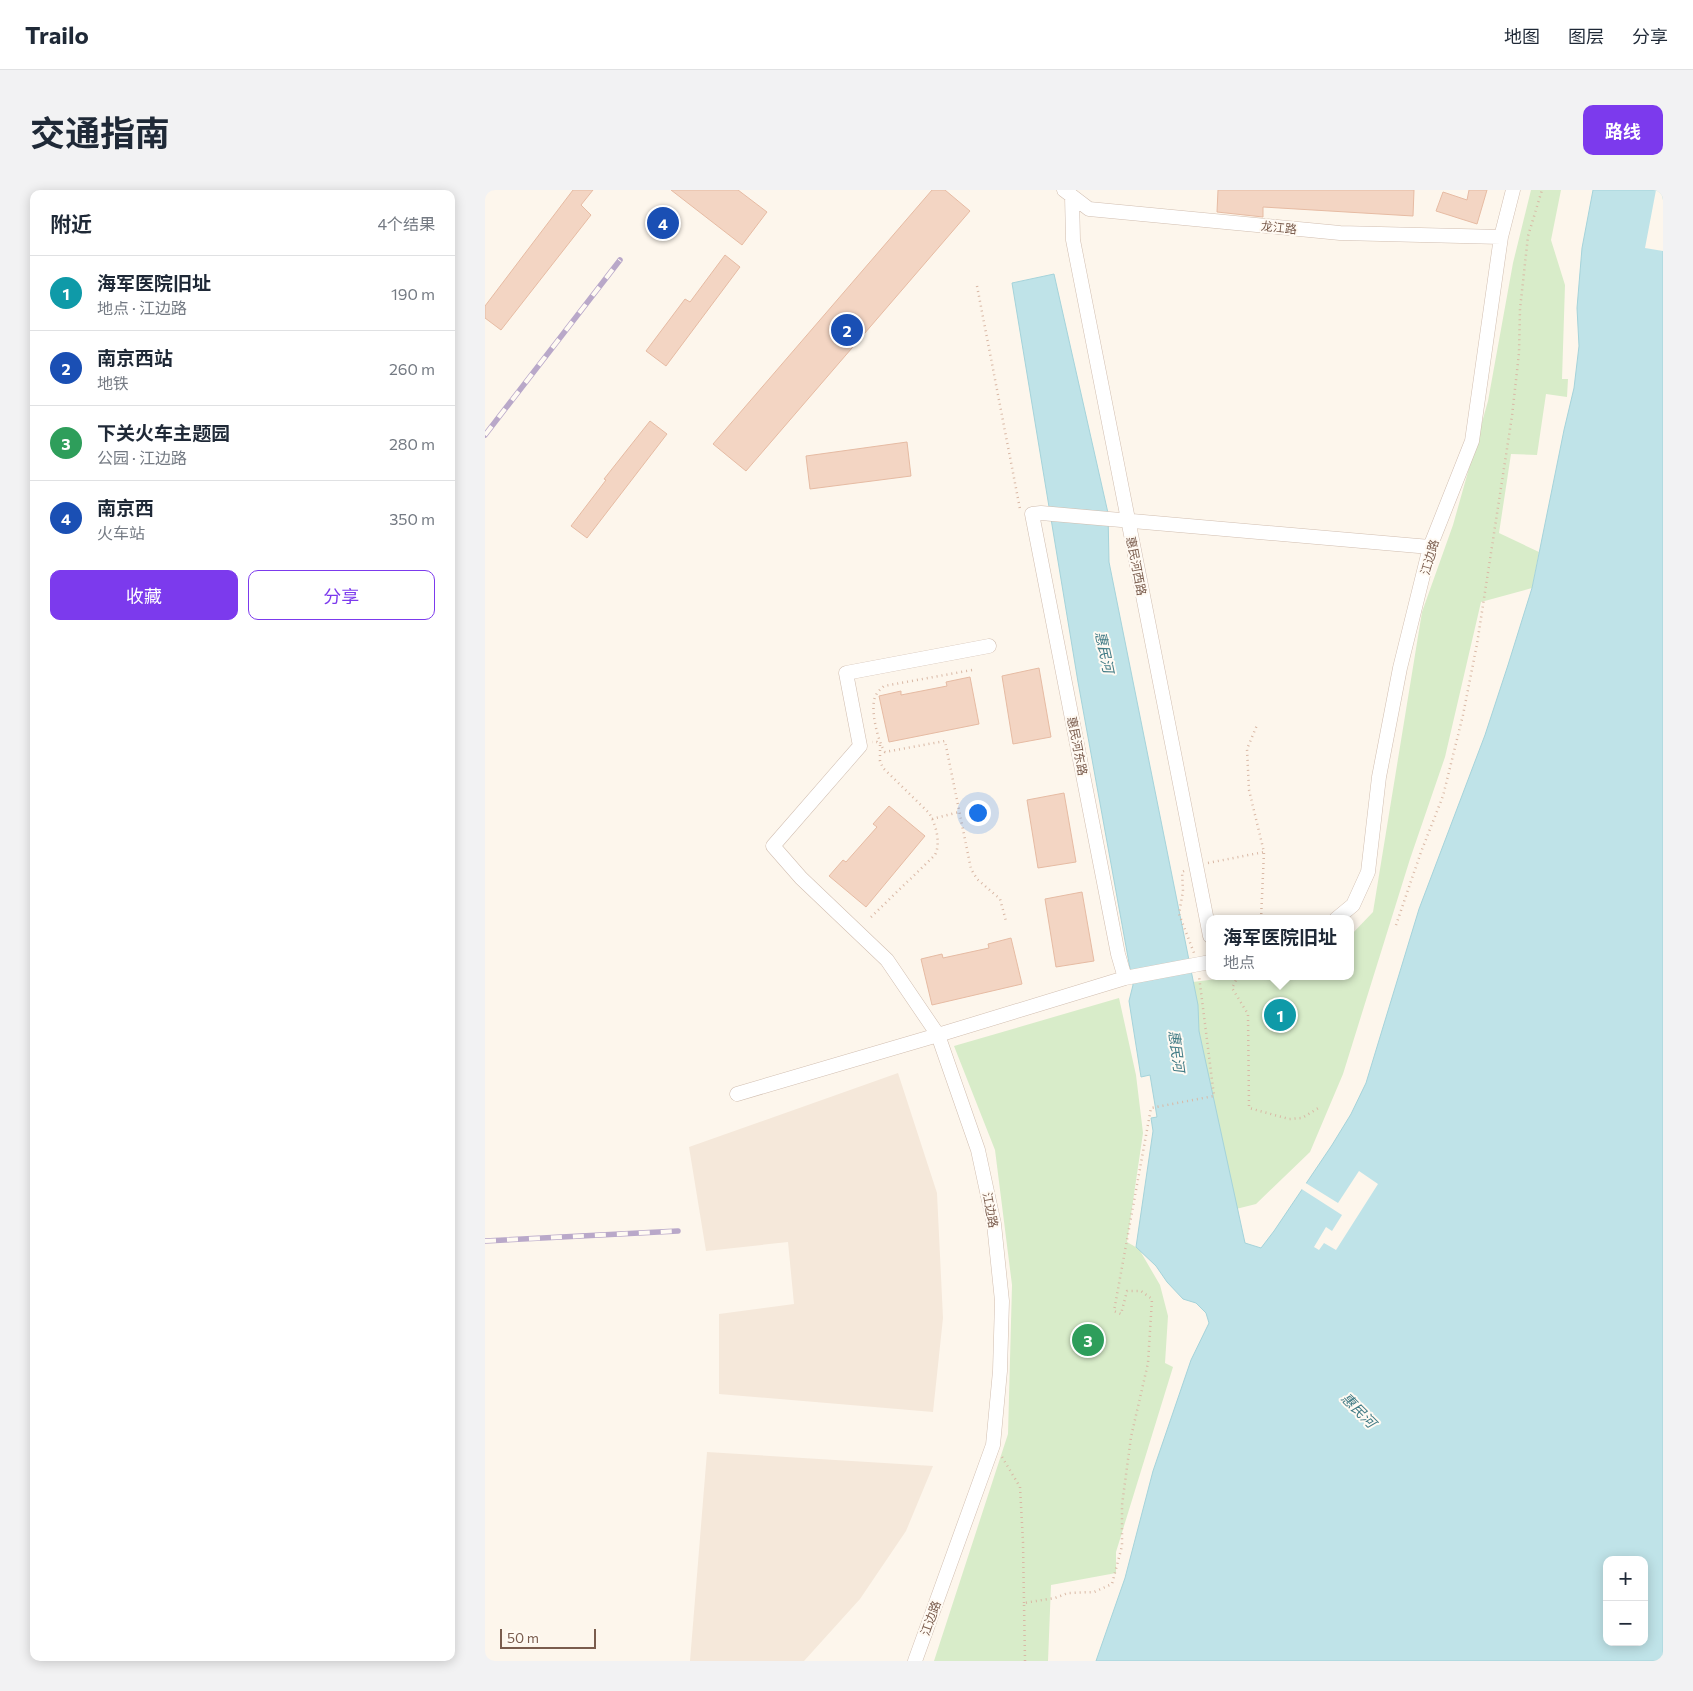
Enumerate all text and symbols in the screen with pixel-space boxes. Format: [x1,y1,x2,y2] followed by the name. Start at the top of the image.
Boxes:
[25,20,89,49] text: Trailo
[1504,25,1540,47] text: 地图
[1568,25,1604,47] text: 图层
[1632,25,1668,47] text: 分享
[1583,105,1663,155] button: 路线
[30,110,170,153] text: 交通指南
[647,204,679,242] pin: 4
[50,211,92,236] text: 附近
[377,214,435,233] text: 4个结果
[1260,218,1298,236] street label: 龙江路
[97,271,211,294] text: 海军医院旧址
[62,284,70,303] text: 1
[391,284,435,303] text: 190 m
[97,298,187,317] text: 地点 · 江边路
[831,311,863,349] pin: 2
[97,346,173,369] text: 南京西站
[61,359,71,378] text: 2
[389,359,435,378] text: 260 m
[97,373,129,392] text: 地铁
[97,421,230,444] text: 下关火车主题园
[61,434,71,453] text: 3
[389,434,435,453] text: 280 m
[97,448,187,467] text: 公园 · 江边路
[97,496,154,519] text: 南京西
[61,509,71,528] text: 4
[389,509,435,528] text: 350 m
[97,523,145,542] text: 火车站
[1124,535,1150,597] street label: 惠民河西路
[1417,538,1441,576] street label: 江边路
[50,570,238,620] button: 收藏
[248,570,435,620] button: 分享
[1092,630,1118,677] water label: 惠民河
[1065,715,1091,777] street label: 惠民河东路
[965,800,991,826] your location
[1206,915,1354,980] popup
[1223,925,1337,948] text: 海军医院旧址
[1223,952,1255,971] text: 地点
[1264,996,1296,1034] pin: 1
[1166,1029,1189,1076] water label: 惠民河
[981,1191,1001,1229] street label: 江边路
[1072,1321,1104,1359] pin: 3
[1338,1389,1382,1433] water label: 惠民河
[1603,1556,1648,1646] map controls
[1603,1556,1648,1601] button: +
[917,1599,943,1637] street label: 江边路
[1603,1601,1648,1646] button: −
[500,1626,596,1649] scale bar
[507,1629,539,1646] text: 50 m

